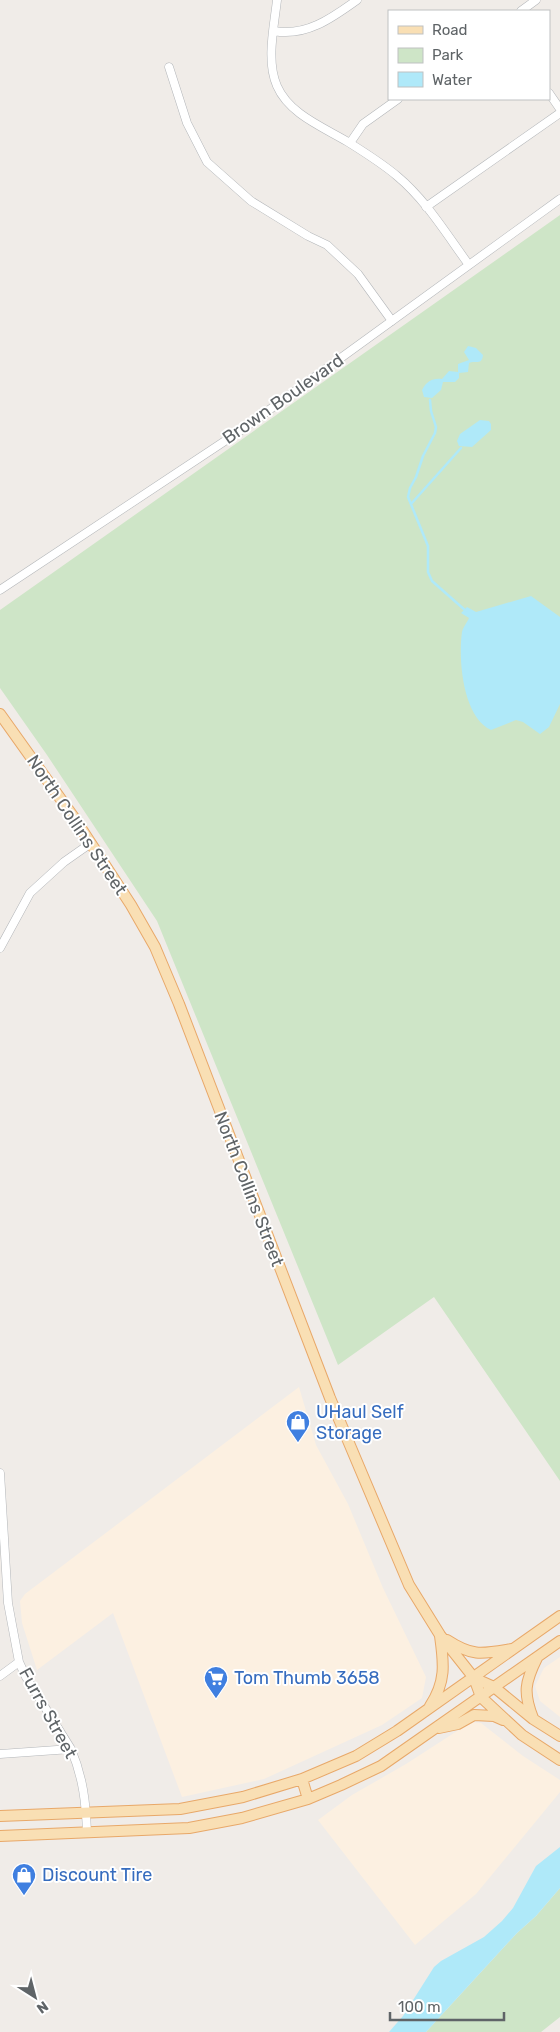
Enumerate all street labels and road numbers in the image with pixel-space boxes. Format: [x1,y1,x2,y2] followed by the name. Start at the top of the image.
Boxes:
[218,349,348,449] street label: Brown Boulevard
[22,751,132,899] street label: North Collins Street
[209,1108,289,1270] street label: North Collins Street
[14,1664,82,1762] street label: Furrs Street

